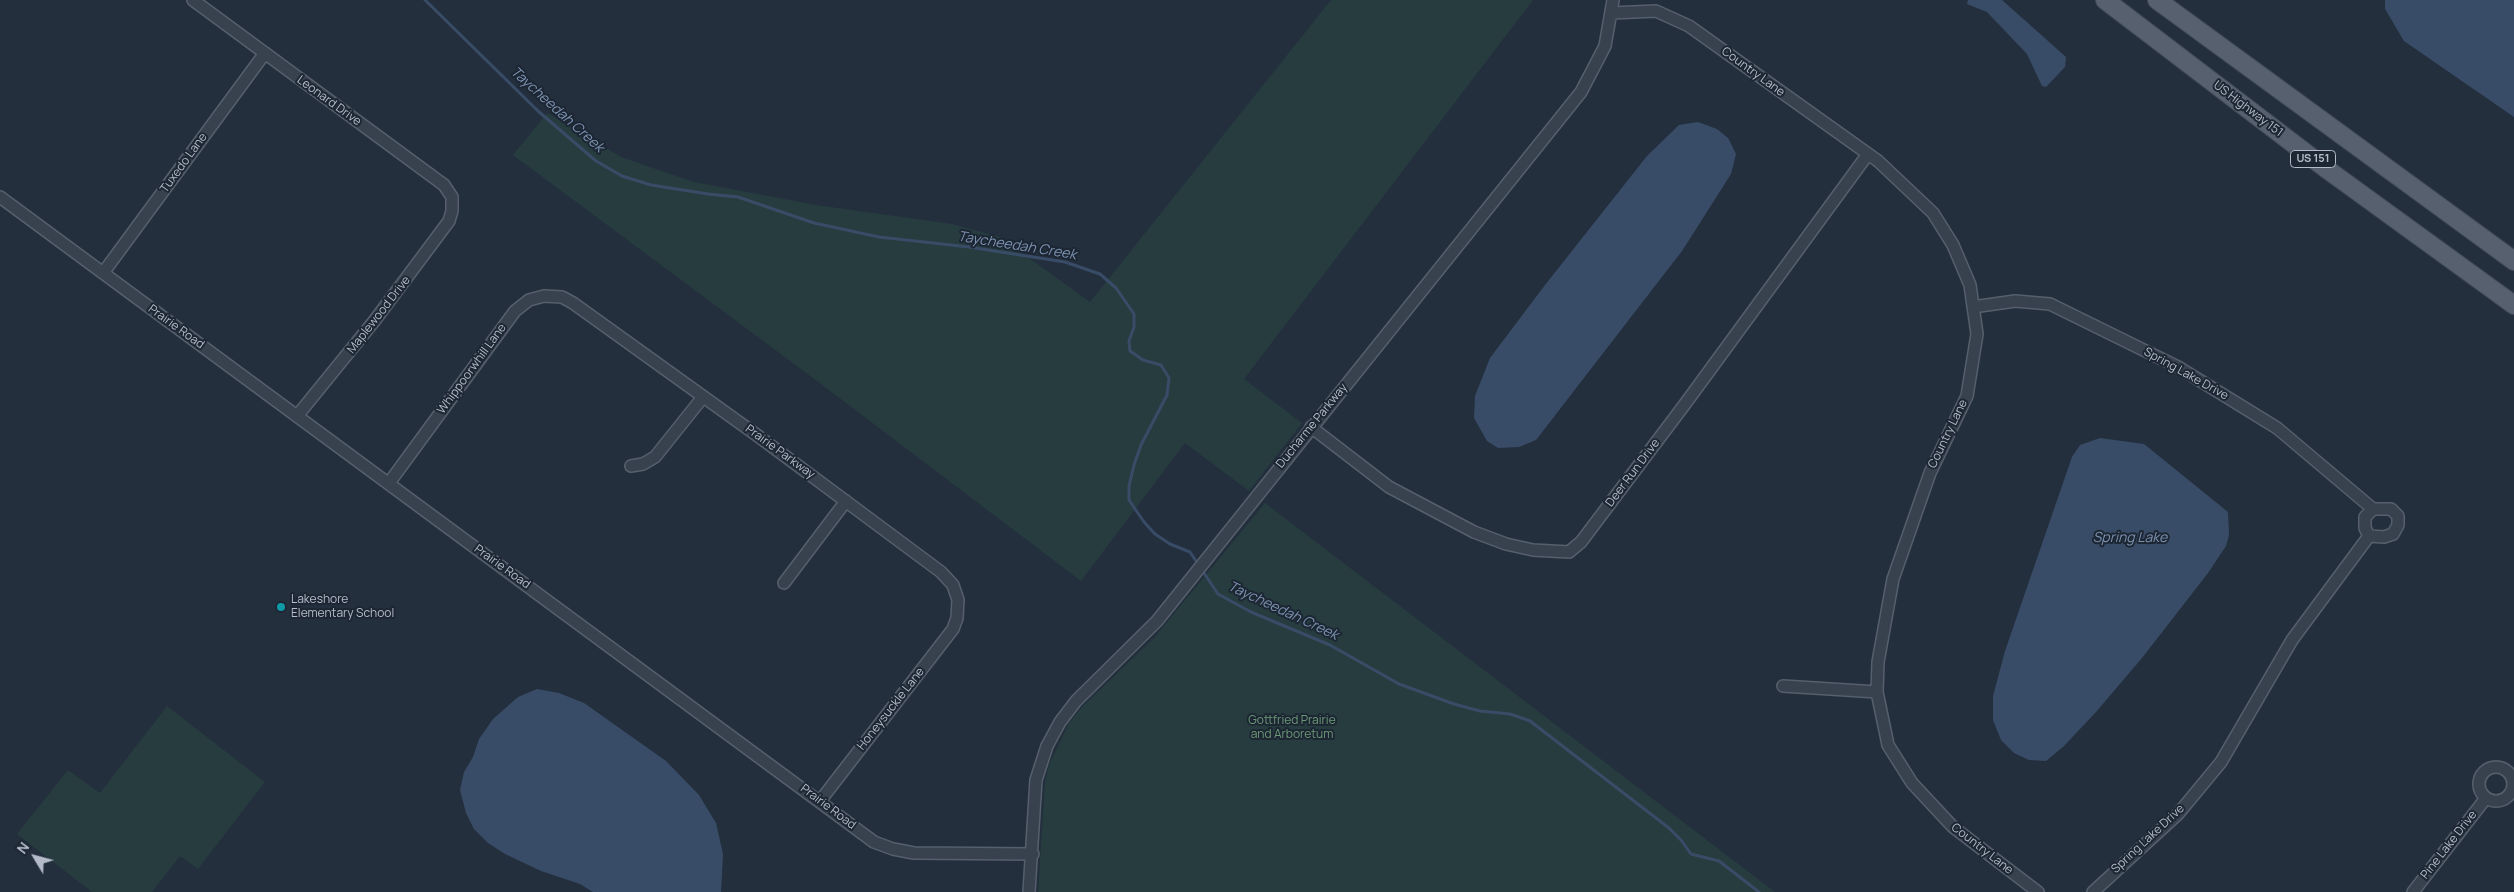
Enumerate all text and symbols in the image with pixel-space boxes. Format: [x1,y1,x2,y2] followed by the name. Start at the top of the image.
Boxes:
[1719,44,1787,100] street label: Country Lane
[507,64,607,156] water label: Taycheedah Creek
[294,73,364,129] street label: Leonard Drive
[2210,78,2286,140] street label: US Highway 151
[158,130,210,196] street label: Tuxedo Lane
[2290,150,2336,168] road number: US 151
[957,228,1077,264] water label: Taycheedah Creek
[344,273,414,357] street label: Maplewood Drive
[145,302,207,352] street label: Prairie Road
[434,321,510,417] street label: Whippoorwhill Lane
[2141,345,2231,403] street label: Spring Lake Drive
[1273,381,1351,471] street label: Ducharme Parkway
[1925,397,1971,471] street label: Country Lane
[742,422,818,482] street label: Prairie Parkway
[1603,436,1663,510] street label: Deer Run Drive
[2093,530,2167,546] water label: Spring Lake
[471,542,533,592] street label: Prairie Road
[1225,578,1341,644] water label: Taycheedah Creek
[291,593,394,621] place label: Lakeshore Elementary School
[275,601,287,613] marker: Lakeshore Elementary School
[854,665,928,753] street label: Honeysuckle Lane
[1248,714,1336,742] park label: Gottfried Prairie and Arboretum
[797,781,859,833] street label: Prairie Road
[2109,802,2187,876] street label: Spring Lake Drive
[2418,808,2480,882] street label: Pine Lake Drive
[1948,820,2016,878] street label: Country Lane
[10,832,60,882] north arrow
[12,838,33,857] text: N

